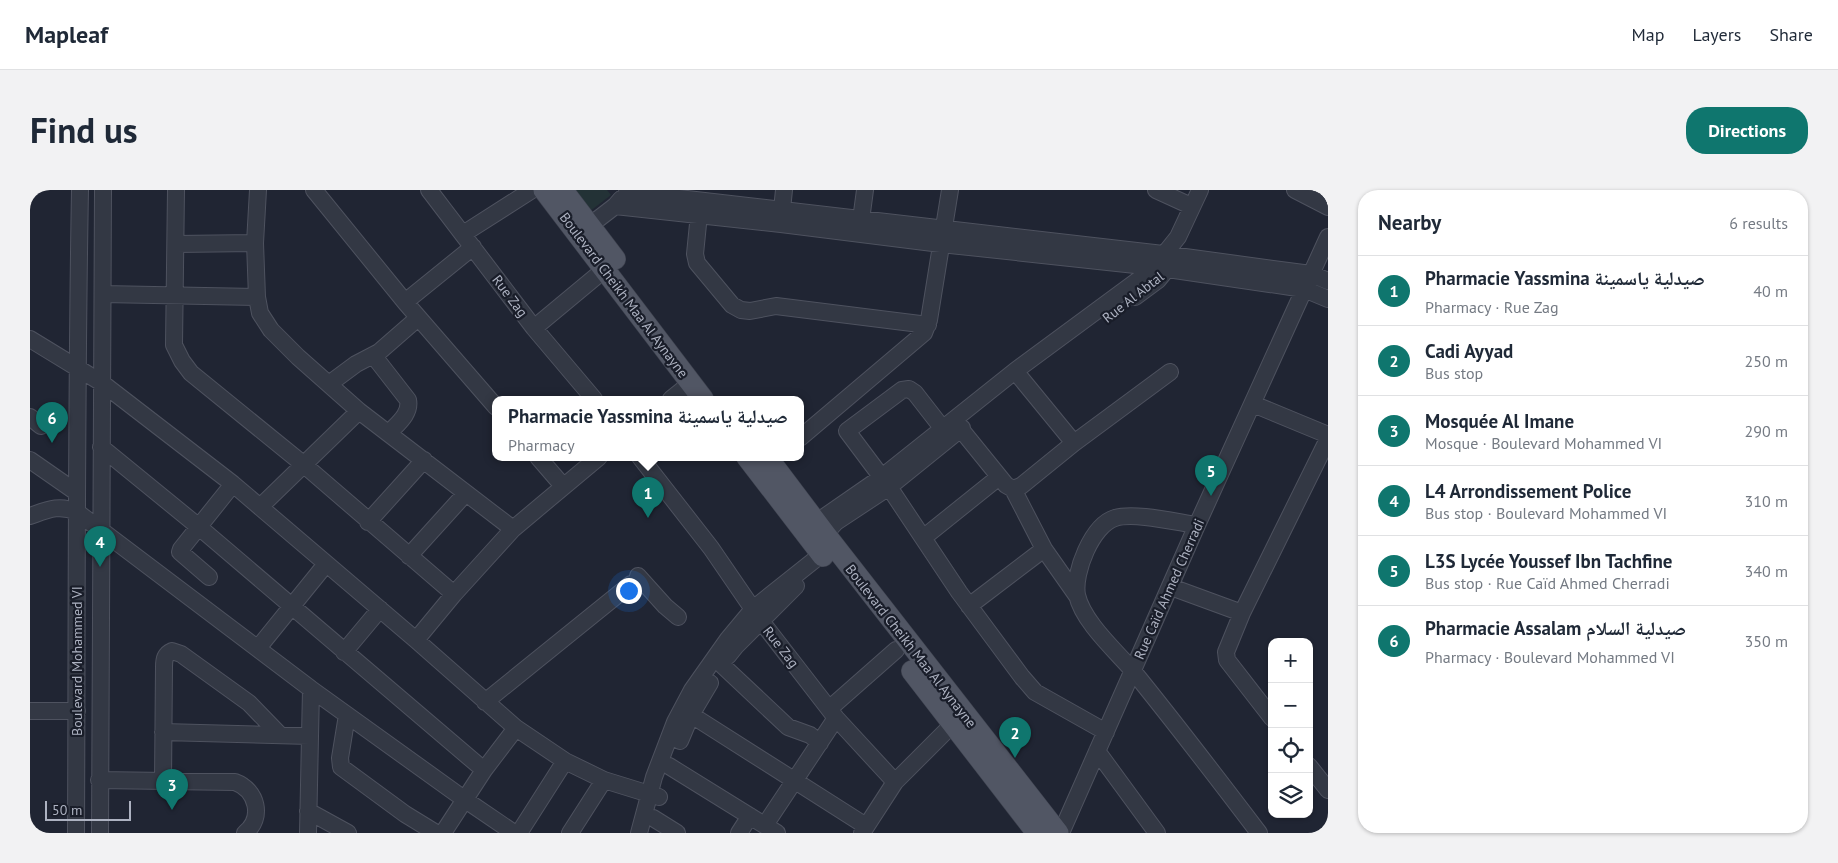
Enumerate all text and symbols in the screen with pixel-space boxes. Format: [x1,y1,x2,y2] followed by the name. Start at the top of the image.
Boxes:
[25,19,108,50] text: Mapleaf
[1632,23,1664,46] text: Map
[1692,23,1741,46] text: Layers
[1769,23,1813,46] text: Share
[30,107,138,153] text: Find us
[1686,107,1808,154] button: Directions
[556,209,692,381] street label: Boulevard Cheikh Maa Al Aynayne
[1378,209,1441,236] text: Nearby
[1729,213,1788,233] text: 6 results
[1425,266,1705,290] text: Pharmacie Yassmina صيدلية ياسمينة
[1099,267,1167,327] street label: Rue Al Abtal
[488,271,532,321] street label: Rue Zag
[1389,281,1399,301] text: 1
[1753,281,1788,301] text: 40 m
[1425,297,1559,317] text: Pharmacy · Rue Zag
[1425,339,1513,363] text: Cadi Ayyad
[1389,351,1399,371] text: 2
[1745,351,1788,371] text: 250 m
[1425,363,1483,383] text: Bus stop
[492,396,804,461] popup
[36,402,68,443] pin: 6
[508,404,788,428] text: Pharmacie Yassmina صيدلية ياسمينة
[1425,409,1574,433] text: Mosquée Al Imane
[1389,421,1399,441] text: 3
[1745,421,1788,441] text: 290 m
[1425,433,1662,453] text: Mosque · Boulevard Mohammed VI
[508,435,575,455] text: Pharmacy
[1195,455,1227,496] pin: 5
[632,477,664,518] pin: 1
[1425,479,1631,503] text: L4 Arrondissement Police
[1389,491,1399,511] text: 4
[1745,491,1788,511] text: 310 m
[1425,503,1667,523] text: Bus stop · Boulevard Mohammed VI
[1130,516,1208,662] street label: Rue Caïd Ahmed Cherradi
[84,526,116,567] pin: 4
[1425,549,1673,573] text: L3S Lycée Youssef Ibn Tachfine
[842,561,980,731] street label: Boulevard Cheikh Maa Al Aynayne
[1389,561,1399,581] text: 5
[1745,561,1788,581] text: 340 m
[1425,573,1670,593] text: Bus stop · Rue Caïd Ahmed Cherradi
[616,578,642,604] your location
[68,586,86,736] street label: Boulevard Mohammed VI
[1425,616,1686,640] text: Pharmacie Assalam صيدلية السلام
[759,623,803,671] street label: Rue Zag
[1389,631,1399,651] text: 6
[1745,631,1788,651] text: 350 m
[1268,638,1313,818] map controls
[1268,638,1313,683] button: +
[1425,647,1675,667] text: Pharmacy · Boulevard Mohammed VI
[1268,683,1313,728] button: −
[999,717,1031,758] pin: 2
[1268,728,1313,773] button: locate
[156,769,188,810] pin: 3
[1268,773,1313,818] button: layers
[45,798,131,821] scale bar
[52,801,82,819] text: 50 m

